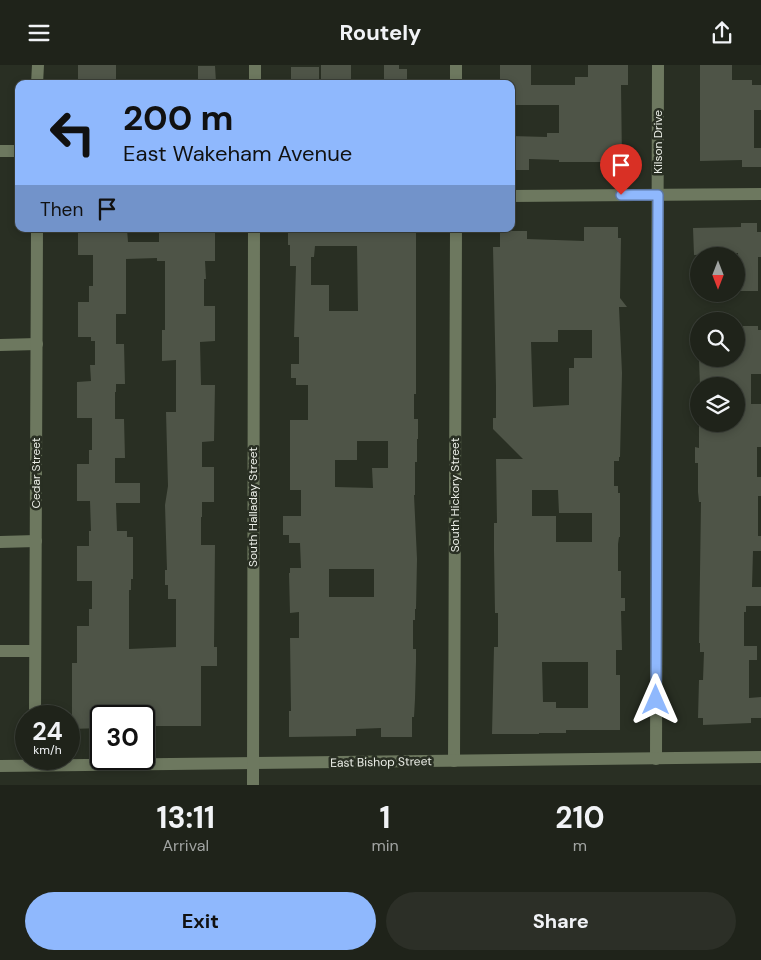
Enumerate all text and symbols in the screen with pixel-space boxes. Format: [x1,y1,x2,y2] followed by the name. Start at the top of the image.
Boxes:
[340,18,421,47] text: Routely
[25,19,53,47] icon: menu
[708,19,736,47] icon: share
[123,95,234,141] text: 200 m
[40,100,105,165] icon: left
[650,110,666,174] street label: Kilson Drive
[123,139,352,168] text: East Wakeham Avenue
[600,144,642,195] pin
[607,151,635,179] icon: arrive
[93,195,121,223] icon: arrive
[40,197,83,222] text: Then
[690,247,745,303] north arrow
[690,247,745,432] map controls
[690,312,745,367] button: search
[690,377,745,432] button: layers
[28,437,44,509] street label: Cedar Street
[447,437,463,552] street label: South Hickory Street
[245,447,261,567] street label: South Halladay Street
[629,673,681,725] position arrow
[90,705,155,770] speed limit sign: 30
[32,715,63,748] text: 24
[33,742,62,758] text: km/h
[330,753,432,771] street label: East Bishop Street
[156,798,215,837] text: 13:11
[380,798,391,837] text: 1
[555,798,605,837] text: 210
[162,835,209,856] text: Arrival
[371,835,399,856] text: min
[573,835,587,856] text: m
[25,892,376,950] button: Exit
[386,892,736,950] button: Share

